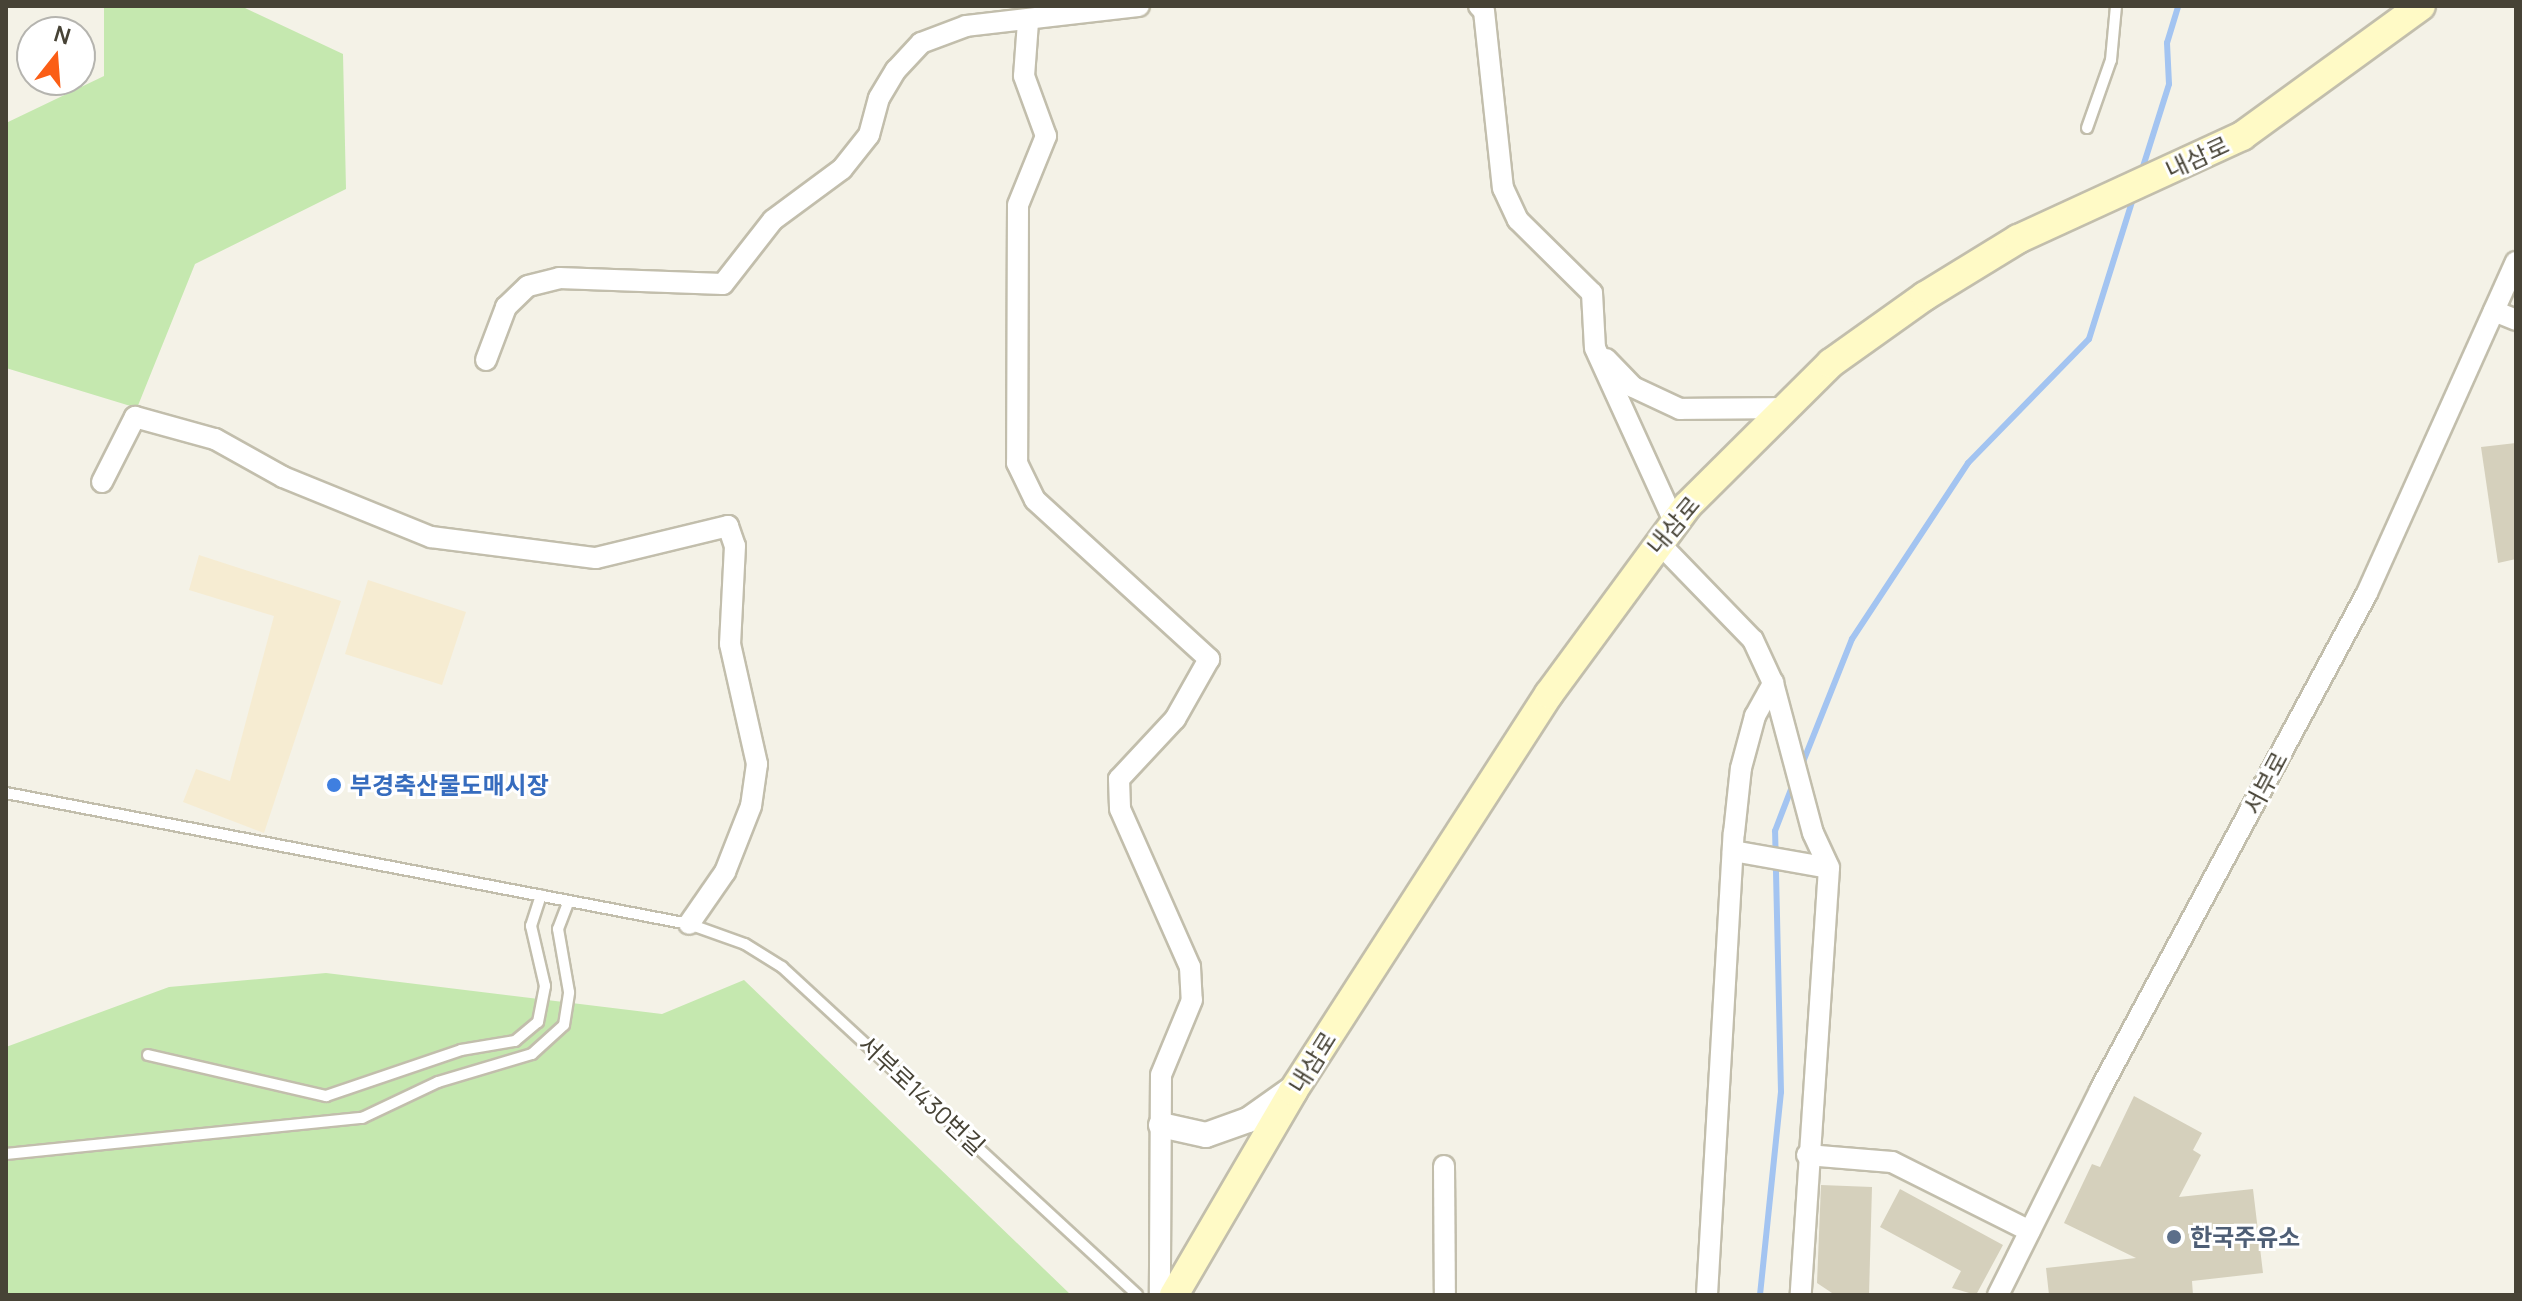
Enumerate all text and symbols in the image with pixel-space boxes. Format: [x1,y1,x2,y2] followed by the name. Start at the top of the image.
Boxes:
[16,16,96,96] north arrow
[50,18,74,52] text: N
[2161,130,2233,184] street label: 내삼로
[1641,490,1705,560] street label: 내삼로
[2237,747,2293,819] street label: 서부로
[350,771,549,799] place label: 부경축산물도매시장
[325,776,343,794] marker: 부경축산물도매시장
[1282,1026,1342,1098] street label: 내삼로
[853,1029,991,1161] street label: 서부로1430번길
[2190,1223,2300,1251] place label: 한국주유소
[2165,1228,2183,1246] marker: 한국주유소

